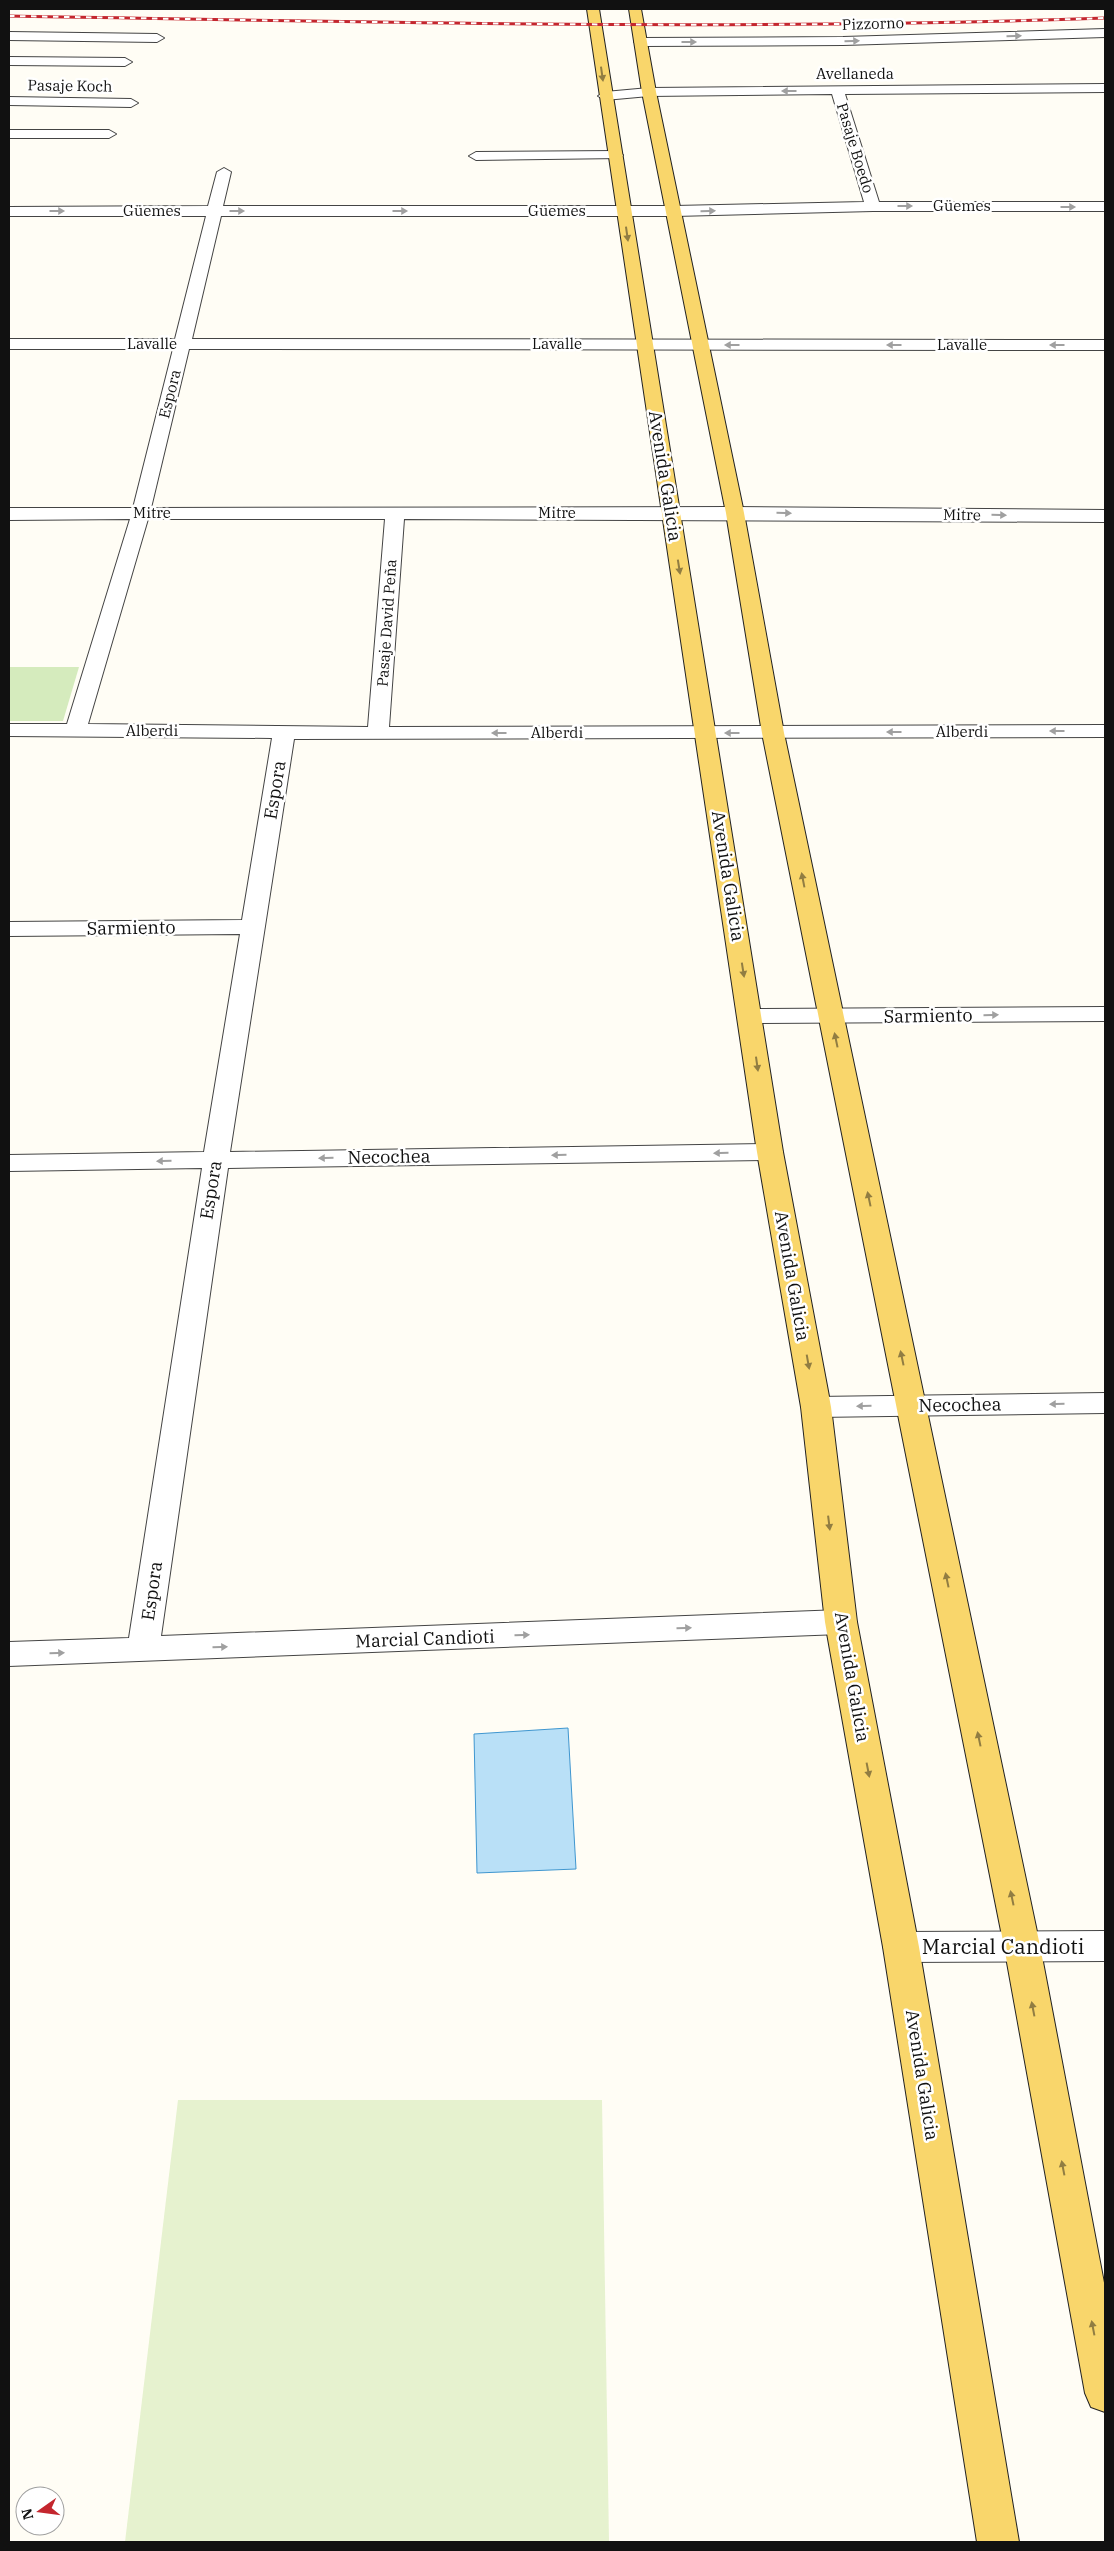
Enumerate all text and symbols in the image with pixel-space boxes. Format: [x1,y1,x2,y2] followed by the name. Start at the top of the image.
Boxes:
[841,13,904,34] street label: Pizzorno
[1006,32,1022,40] one-way arrow
[844,37,860,45] one-way arrow
[682,38,698,46] one-way arrow
[816,64,894,83] street label: Avellaneda
[598,66,606,82] one-way arrow
[27,75,113,96] street label: Pasaje Koch
[780,87,796,95] one-way arrow
[833,100,878,195] street label: Pasaje Boedo
[933,196,991,215] street label: Güemes
[123,201,181,220] street label: Güemes
[528,201,586,220] street label: Güemes
[898,202,914,210] one-way arrow
[1060,203,1076,211] one-way arrow
[700,206,716,214] one-way arrow
[50,207,66,215] one-way arrow
[230,207,246,215] one-way arrow
[392,207,408,215] one-way arrow
[624,226,632,242] one-way arrow
[127,334,177,353] street label: Lavalle
[532,334,582,353] street label: Lavalle
[937,335,987,354] street label: Lavalle
[723,341,739,349] one-way arrow
[886,341,902,349] one-way arrow
[1048,341,1064,349] one-way arrow
[154,368,185,420] street label: Espora
[644,409,687,543] street label: Avenida Galicia
[133,503,171,522] street label: Mitre
[538,503,576,522] street label: Mitre
[943,505,981,524] street label: Mitre
[776,510,792,518] one-way arrow
[991,511,1007,519] one-way arrow
[373,559,400,687] street label: Pasaje David Peña
[676,560,684,576] one-way arrow
[126,721,178,740] street label: Alberdi
[936,722,988,741] street label: Alberdi
[531,723,583,742] street label: Alberdi
[1048,727,1064,735] one-way arrow
[886,728,902,736] one-way arrow
[491,729,507,737] one-way arrow
[723,729,739,737] one-way arrow
[258,759,291,821] street label: Espora
[707,809,750,943] street label: Avenida Galicia
[799,872,807,888] one-way arrow
[86,915,176,940] street label: Sarmiento
[739,962,747,978] one-way arrow
[883,1003,973,1028] street label: Sarmiento
[983,1011,999,1019] one-way arrow
[832,1032,840,1047] one-way arrow
[753,1057,761,1073] one-way arrow
[347,1144,431,1169] street label: Necochea
[713,1149,729,1157] one-way arrow
[551,1151,567,1159] one-way arrow
[318,1154,334,1162] one-way arrow
[156,1157,172,1165] one-way arrow
[194,1159,227,1221] street label: Espora
[865,1190,873,1206] one-way arrow
[770,1209,815,1343] street label: Avenida Galicia
[898,1350,906,1365] one-way arrow
[804,1355,812,1371] one-way arrow
[918,1392,1002,1417] street label: Necochea
[1048,1400,1064,1408] one-way arrow
[855,1403,871,1411] one-way arrow
[825,1516,833,1532] one-way arrow
[136,1560,167,1622] street label: Espora
[943,1572,951,1587] one-way arrow
[830,1610,875,1744] street label: Avenida Galicia
[677,1624,693,1632] one-way arrow
[355,1625,495,1652] street label: Marcial Candioti
[514,1630,530,1638] one-way arrow
[212,1642,228,1650] one-way arrow
[50,1648,66,1656] one-way arrow
[975,1731,983,1747] one-way arrow
[865,1763,873,1779] one-way arrow
[1008,1891,1016,1906] one-way arrow
[922,1932,1084,1960] street label: Marcial Candioti
[1029,2000,1037,2016] one-way arrow
[901,2008,944,2142] street label: Avenida Galicia
[1059,2160,1067,2176] one-way arrow
[1089,2321,1097,2336] one-way arrow
[15,2486,65,2536] north arrow
[17,2507,37,2522] text: N

